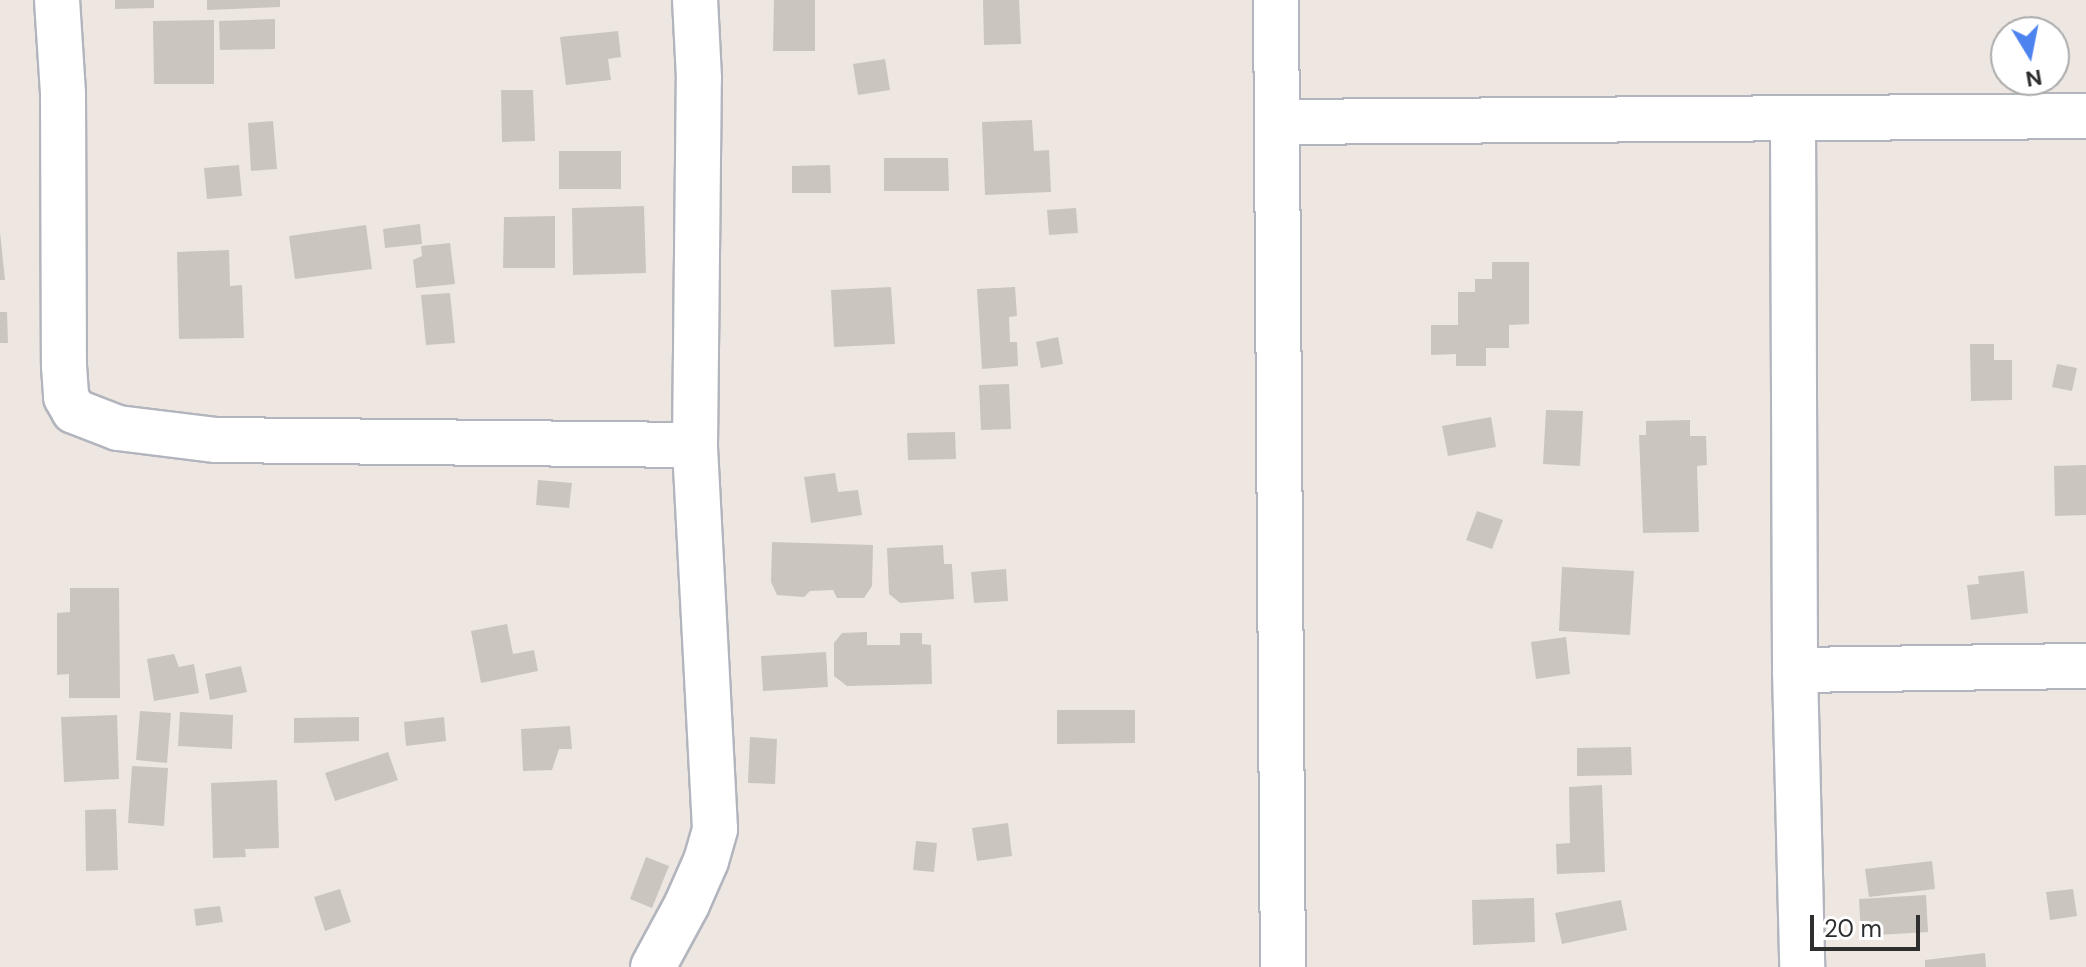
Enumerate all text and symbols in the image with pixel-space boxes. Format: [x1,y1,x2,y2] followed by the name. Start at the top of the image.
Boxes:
[1990,16,2070,96] north arrow
[2023,62,2044,94] text: N
[1814,899,1924,949] scale bar
[1824,913,1882,944] text: 20 m

